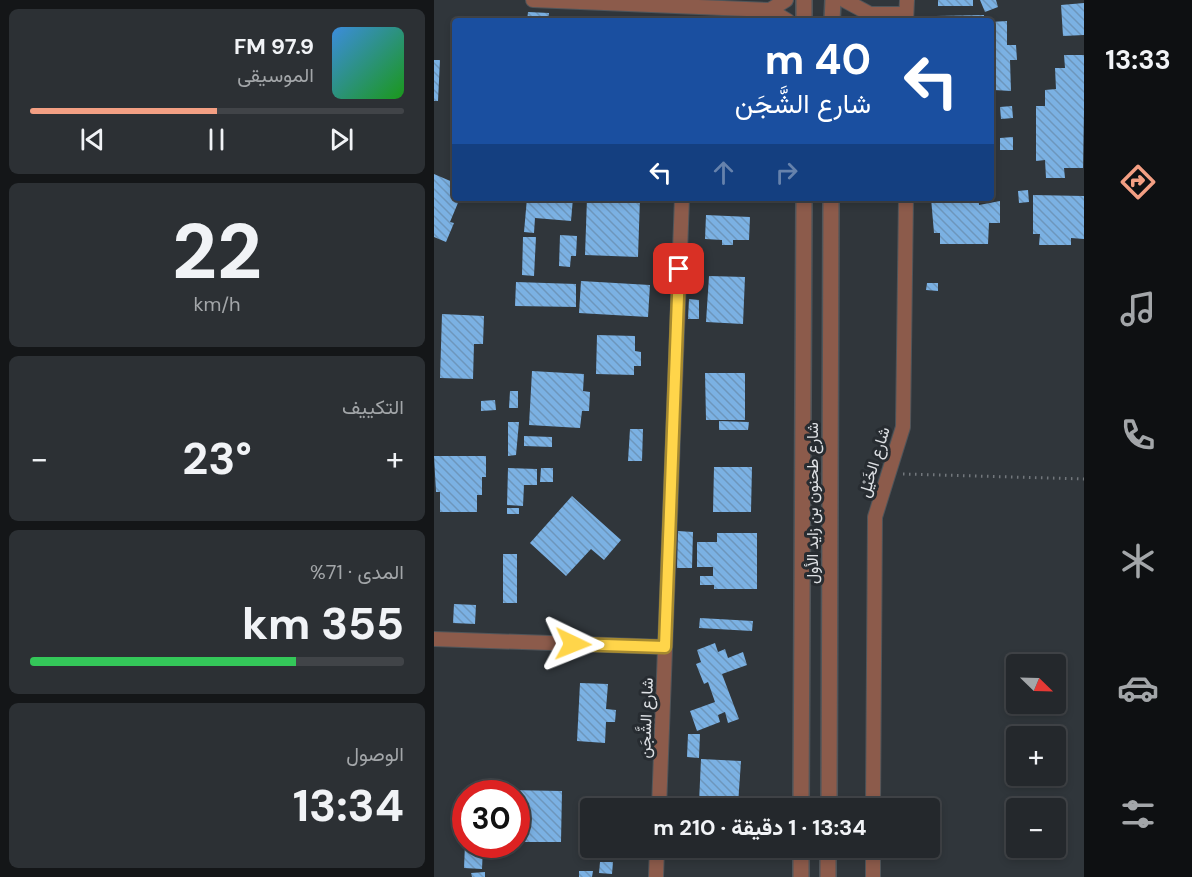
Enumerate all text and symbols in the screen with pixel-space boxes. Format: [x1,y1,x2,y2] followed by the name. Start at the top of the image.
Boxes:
[234,32,314,61] text: 97.9 FM
[765,32,871,87] text: 40 m
[892,42,970,120] icon: left
[1105,42,1171,77] text: 13:33
[237,62,314,88] text: الموسيقى
[735,86,871,121] text: شارع الشَّجَن
[76,123,109,156] icon: previous
[200,123,233,156] icon: pause
[325,123,358,156] icon: next
[644,156,677,189] icon: left
[707,156,740,189] icon: ahead
[770,156,803,189] icon: right
[1117,161,1159,203] icon: directions
[172,201,262,302] text: 22
[653,243,704,294] pin
[662,252,695,285] icon: arrive
[1117,288,1159,330] icon: music
[193,291,241,317] text: km/h
[342,394,404,420] text: التكييف
[1117,414,1159,456] icon: phone
[802,422,824,584] street label: شارع طحنون بن زايد الأول
[853,424,896,500] street label: شارع الخَيْل
[182,429,252,488] text: 23°
[30,437,48,480] text: −
[386,437,404,480] text: +
[1117,540,1159,582] icon: climate
[310,559,404,585] text: المدى · 71%
[242,594,404,653] text: 355 km
[541,612,605,676] position arrow
[1006,654,1066,714] north arrow
[1006,654,1066,858] map controls
[1117,667,1159,709] icon: car
[633,677,659,759] street label: شارع الشَّجَن
[1006,726,1066,786] button: +
[346,741,404,767] text: الوصول
[293,776,404,835] text: 13:34
[452,780,530,858] speed limit sign: 30
[1117,793,1159,835] icon: filters
[1006,798,1066,858] button: −
[653,813,867,842] text: 13:34 · 1 دقيقة · 210 m

